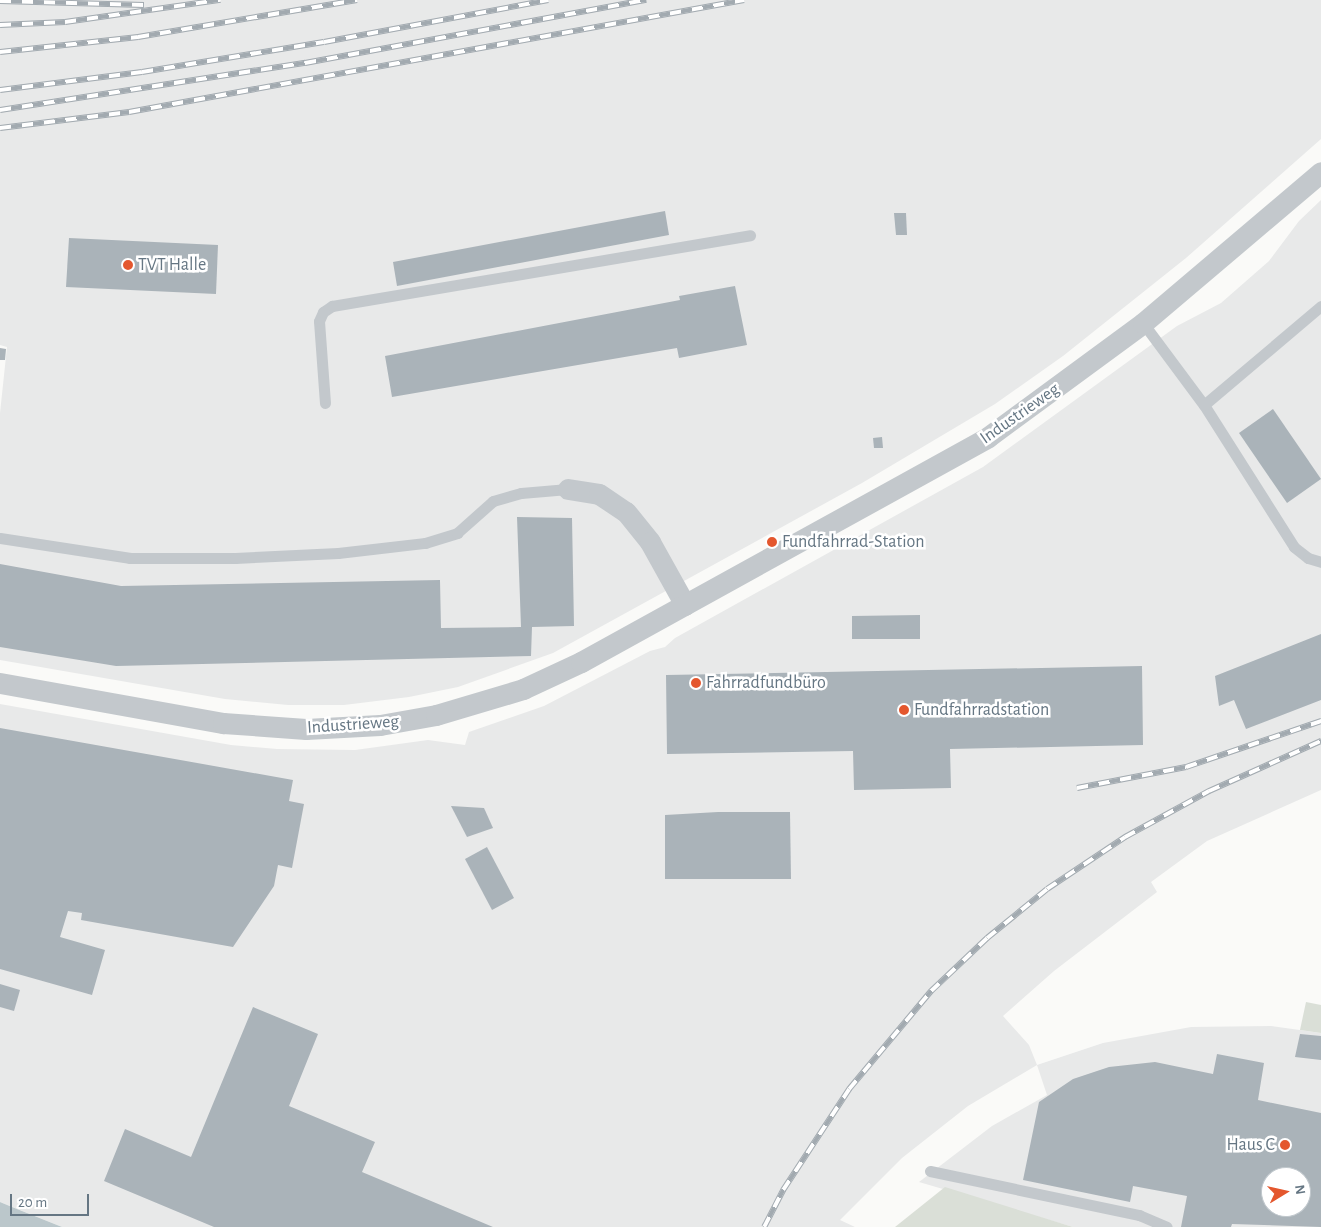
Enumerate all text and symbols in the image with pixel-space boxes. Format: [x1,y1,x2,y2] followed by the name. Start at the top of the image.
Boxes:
[138,254,206,276] place label: TVT Halle
[122,259,134,271] marker: TVT Halle
[976,379,1064,449] street label: Industrieweg
[782,531,925,553] place label: Fundfahrrad-Station
[766,536,778,548] marker: Fundfahrrad-Station
[706,672,826,694] place label: Fahrradfundbüro
[690,677,702,689] marker: Fahrradfundbüro
[914,699,1049,721] place label: Fundfahrradstation
[898,704,910,716] marker: Fundfahrradstation
[306,711,400,739] street label: Industrieweg
[1227,1134,1275,1156] place label: Haus C
[1279,1139,1291,1151] marker: Haus C
[1261,1167,1311,1217] north arrow
[12,1184,91,1216] scale bar
[1292,1184,1308,1196] text: N
[18,1195,47,1210] text: 20 m

